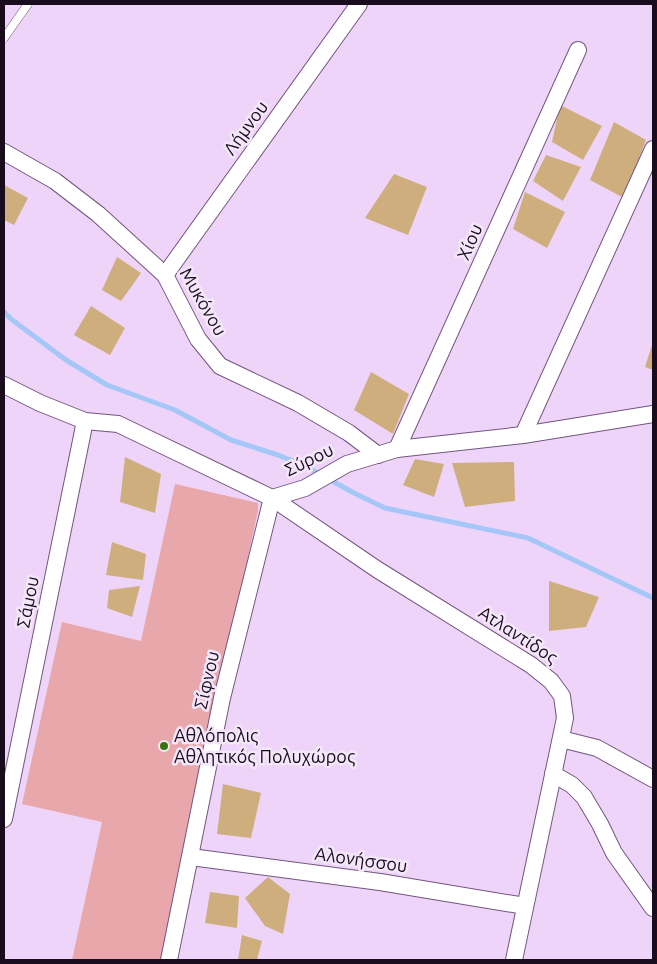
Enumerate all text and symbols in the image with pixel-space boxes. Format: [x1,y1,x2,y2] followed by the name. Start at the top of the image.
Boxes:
[219,97,271,158] street label: Λήμνου
[452,221,486,263] street label: Χίου
[177,264,231,339] street label: Μυκόνου
[281,439,336,479] street label: Σύρου
[12,574,42,629] street label: Σάμου
[475,601,562,668] street label: Ατλαντίδος
[190,649,222,711] street label: Σίφνου
[174,725,355,767] place label: Αθλόπολις Αθλητικός Πολυχώρος
[158,740,170,752] marker: Αθλόπολις Αθλητικός Πολυχώρος
[314,843,409,875] street label: Αλονήσσου

